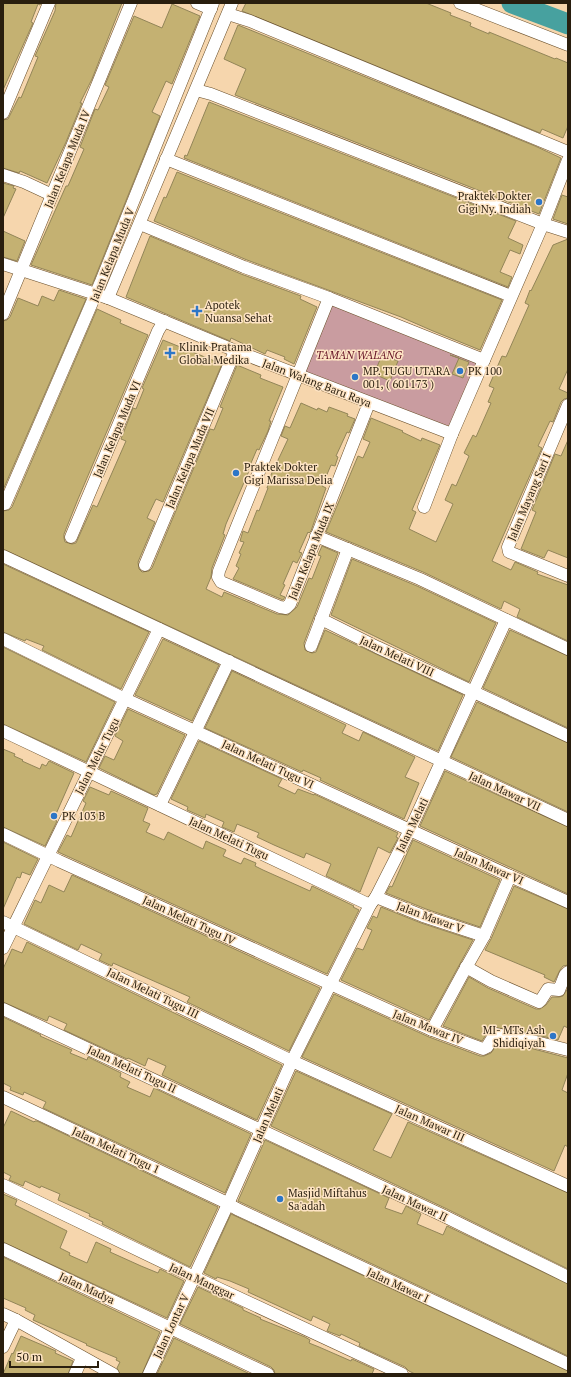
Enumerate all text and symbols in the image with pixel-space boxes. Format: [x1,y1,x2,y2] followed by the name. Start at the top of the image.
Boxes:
[41,108,93,210] street label: Jalan Kelapa Muda IV
[458,189,532,216] place label: Praktek Dokter Gigi Ny. Indiah
[534,197,544,207] marker: Praktek Dokter Gigi Ny. Indiah
[87,205,137,304] street label: Jalan Kelapa Muda V
[205,298,272,325] place label: Apotek Nuansa Sehat
[192,306,202,316] marker: Apotek Nuansa Sehat
[179,340,252,367] place label: Klinik Pratama Global Medika
[164,347,176,359] marker: Klinik Pratama Global Medika
[316,348,403,362] park label: TAMAN WALANG
[261,356,374,410] street label: Jalan Walang Baru Raya
[363,364,451,391] place label: MP. TUGU UTARA 001, ( 601173 )
[468,364,502,378] place label: PK 100
[455,366,465,376] marker: PK 100
[350,372,360,382] marker: MP. TUGU UTARA 001, ( 601173 )
[90,378,144,480] street label: Jalan Kelapa Muda VI
[162,405,218,510] street label: Jalan Kelapa Muda VII
[504,451,554,543] street label: Jalan Mayang Sari I
[244,460,333,487] place label: Praktek Dokter Gigi Marissa Delia
[231,468,241,478] marker: Praktek Dokter Gigi Marissa Delia
[285,499,337,602] street label: Jalan Kelapa Muda IX
[358,633,436,679] street label: Jalan Melati VIII
[72,715,123,797] street label: Jalan Melur Tugu
[220,737,316,792] street label: Jalan Melati Tugu VI
[467,768,543,814] street label: Jalan Mawar VII
[393,796,431,854] street label: Jalan Melati
[62,809,106,823] place label: PK 103 B
[49,811,59,821] marker: PK 103 B
[187,813,272,863] street label: Jalan Melati Tugu
[452,845,526,887] street label: Jalan Mawar VI
[141,892,238,948] street label: Jalan Melati Tugu IV
[395,898,466,936] street label: Jalan Mawar V
[105,965,201,1021] street label: Jalan Melati Tugu III
[391,1007,466,1048] street label: Jalan Mawar IV
[483,1023,546,1050] place label: MI- MTs Ash Shidiqiyah
[548,1031,558,1041] marker: MI- MTs Ash Shidiqiyah
[85,1042,179,1096] street label: Jalan Melati Tugu II
[250,1085,286,1145] street label: Jalan Melati
[393,1101,467,1145] street label: Jalan Mawar III
[70,1124,162,1176] street label: Jalan Melati Tugu 1
[380,1182,450,1224] street label: Jalan Mawar II
[288,1186,367,1213] place label: Masjid Miftahus Sa'adah
[275,1194,285,1204] marker: Masjid Miftahus Sa'adah
[167,1260,238,1303] street label: Jalan Manggar
[365,1265,431,1306] street label: Jalan Mawar I
[57,1269,117,1307] street label: Jalan Madya
[150,1291,192,1361] street label: Jalan Lontar V
[10,1343,98,1369] scale bar
[16,1349,43,1364] text: 50 m

